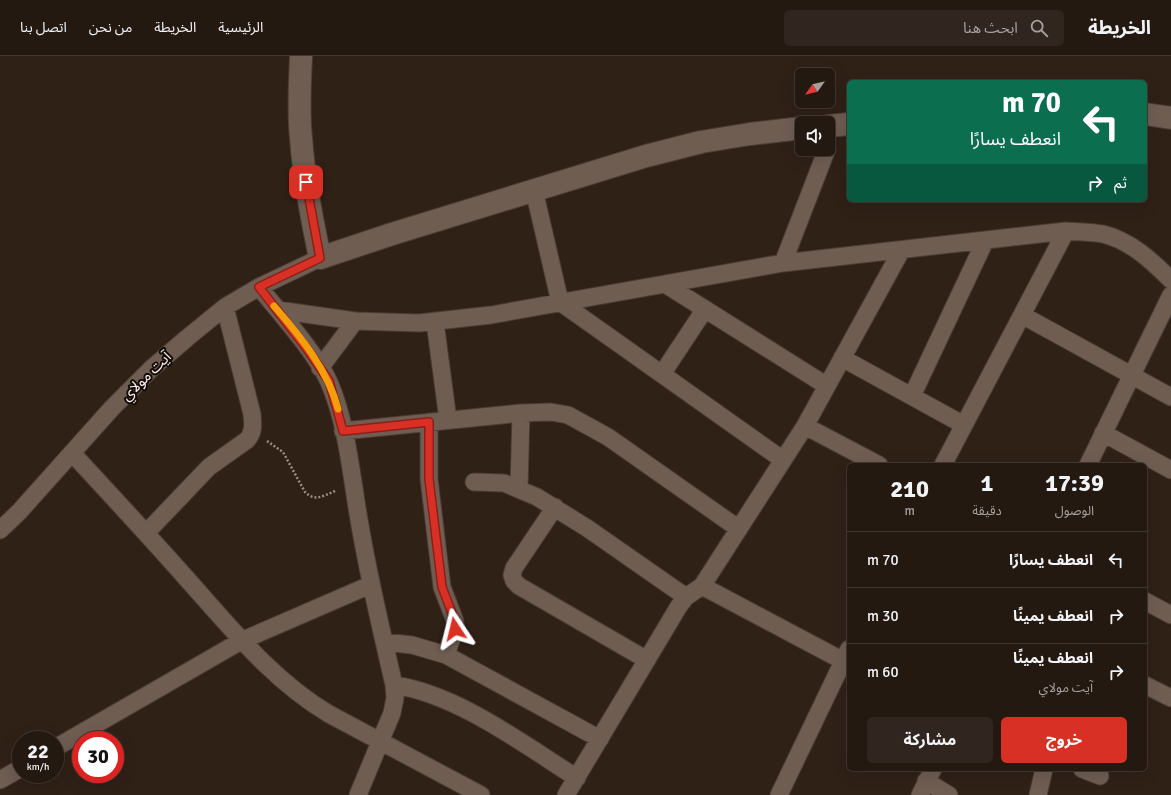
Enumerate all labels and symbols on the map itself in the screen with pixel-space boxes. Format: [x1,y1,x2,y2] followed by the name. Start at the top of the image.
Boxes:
[795,68,835,108] north arrow
[289,165,323,199] pin
[117,347,177,406] street label: آيت مولاي
[434,608,476,650] position arrow
[72,731,124,783] speed limit sign: 30

